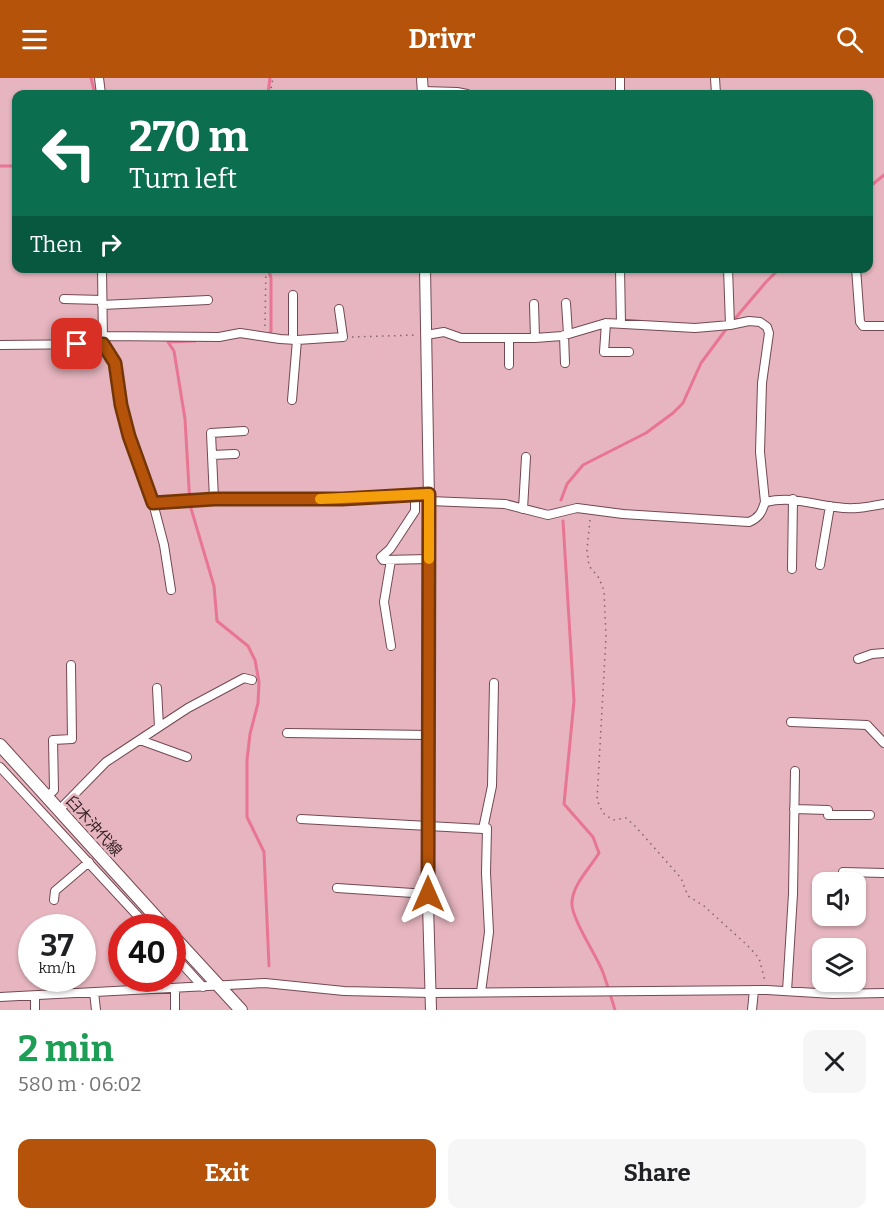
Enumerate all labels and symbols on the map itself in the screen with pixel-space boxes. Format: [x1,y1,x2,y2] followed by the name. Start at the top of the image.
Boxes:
[51,318,102,369] pin
[62,792,126,860] street label: 臼木沖代線
[396,862,460,926] position arrow
[108,914,186,992] speed limit sign: 40

